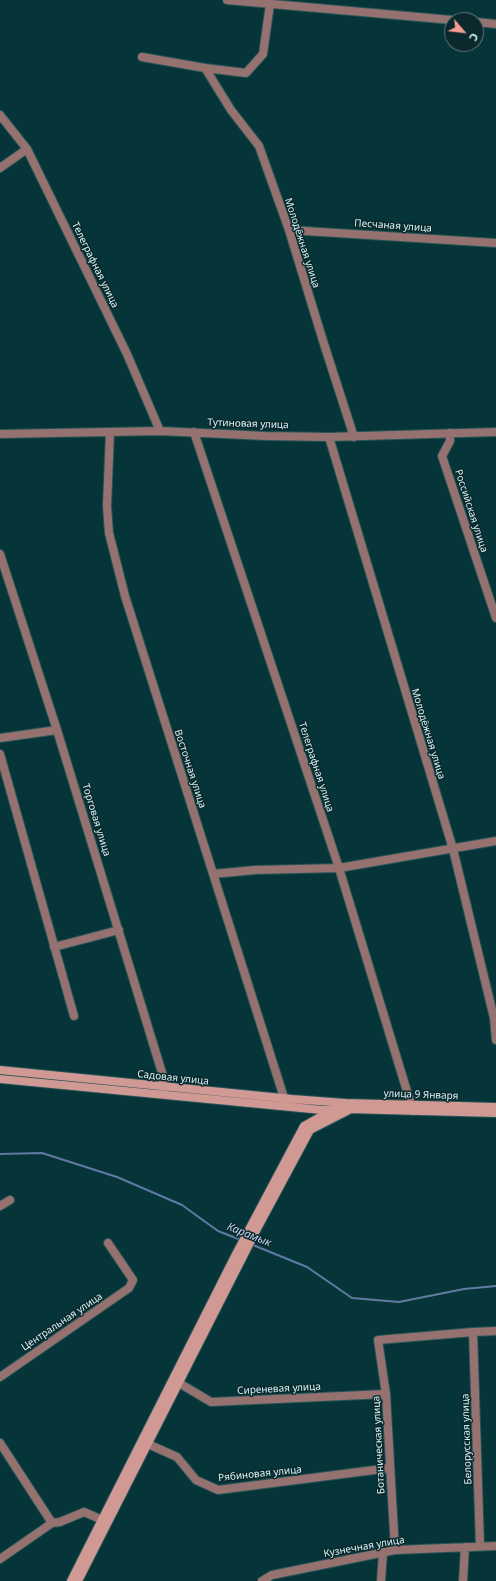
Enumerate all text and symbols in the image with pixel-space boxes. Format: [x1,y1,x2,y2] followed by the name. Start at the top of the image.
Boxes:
[444,12,484,52] north arrow
[466,31,482,44] text: С
[282,196,322,290] street label: Молодёжная улица
[354,217,432,235] street label: Песчаная улица
[69,220,121,310] street label: Телеграфная улица
[207,417,289,431] street label: Тутиновая улица
[452,468,490,554] street label: Российская улица
[409,687,447,781] street label: Молодёжная улица
[296,721,336,813] street label: Телеграфная улица
[172,728,208,810] street label: Восточная улица
[79,782,113,858] street label: Торговая улица
[137,1068,209,1088] street label: Садовая улица
[383,1088,459,1102] street label: улица 9 Января
[225,1220,273,1250] water label: Карамык
[19,1290,105,1354] street label: Центральная улица
[237,1381,321,1397] street label: Сиреневая улица
[459,1393,475,1485] street label: Белорусская улица
[370,1396,388,1494] street label: Ботаническая улица
[218,1464,302,1484] street label: Рябиновая улица
[323,1534,405,1560] street label: Кузнечная улица

